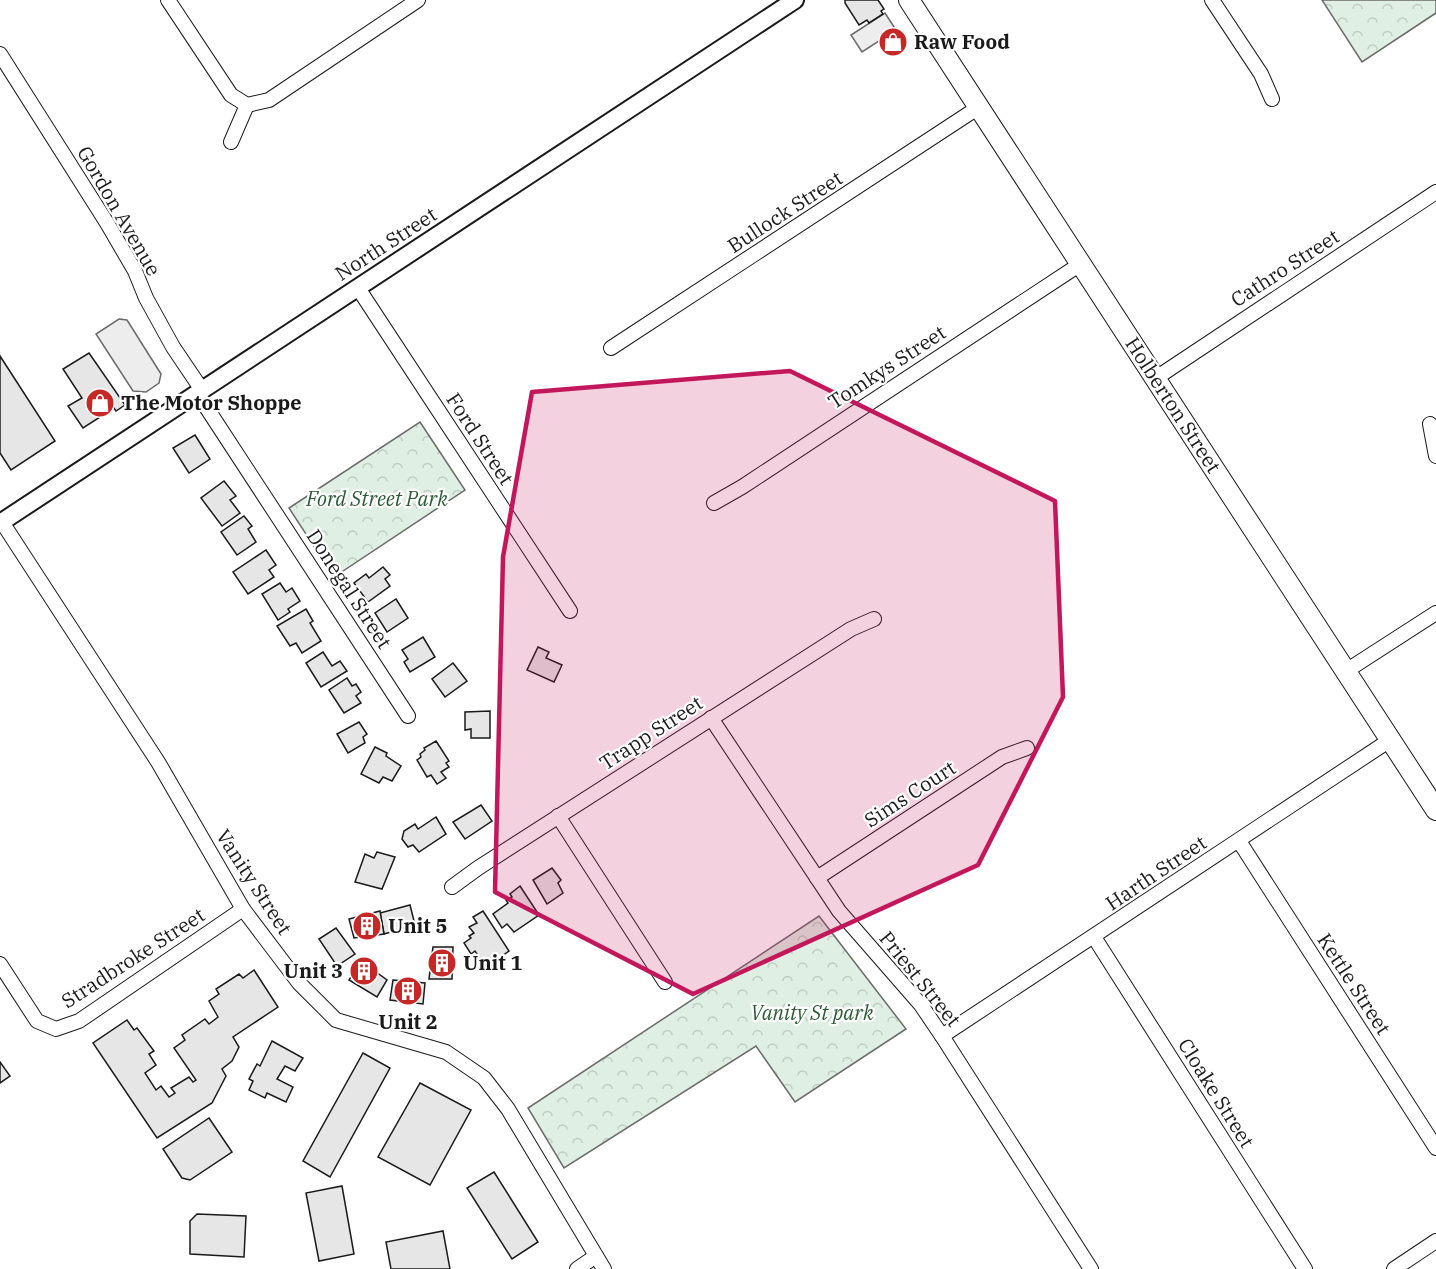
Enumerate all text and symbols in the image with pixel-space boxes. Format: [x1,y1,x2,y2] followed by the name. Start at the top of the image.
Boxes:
[877,26,909,58] shop icon: Raw Food
[914,28,1010,55] place label: Raw Food
[71,141,168,281] street label: Gordon Avenue
[722,164,847,259] street label: Bullock Street
[330,201,442,287] street label: North Street
[1225,222,1344,313] street label: Cathro Street
[823,318,951,415] street label: Tomkys Street
[1119,332,1227,478] street label: Holberton Street
[84,387,116,419] shop icon: The Motor Shoppe
[441,387,520,490] street label: Ford Street
[121,389,302,416] place label: The Motor Shoppe
[305,485,448,512] park label: Ford Street Park
[301,524,398,654] street label: Donegal Street
[594,689,708,776] street label: Trapp Street
[859,754,961,833] street label: Sims Court
[210,824,299,940] street label: Vanity Street
[1100,829,1211,916] street label: Harth Street
[56,901,210,1014] street label: Stradbroke Street
[351,910,383,942] building icon: Unit 5
[388,912,447,939] place label: Unit 5
[873,925,967,1032] street label: Priest Street
[1312,928,1397,1040] street label: Kettle Street
[426,947,458,979] building icon: Unit 1
[463,949,522,976] place label: Unit 1
[348,955,380,987] building icon: Unit 3
[284,957,343,984] place label: Unit 3
[392,975,424,1007] building icon: Unit 2
[750,999,874,1026] park label: Vanity St park
[378,1008,438,1035] place label: Unit 2
[1172,1033,1261,1153] street label: Cloake Street

